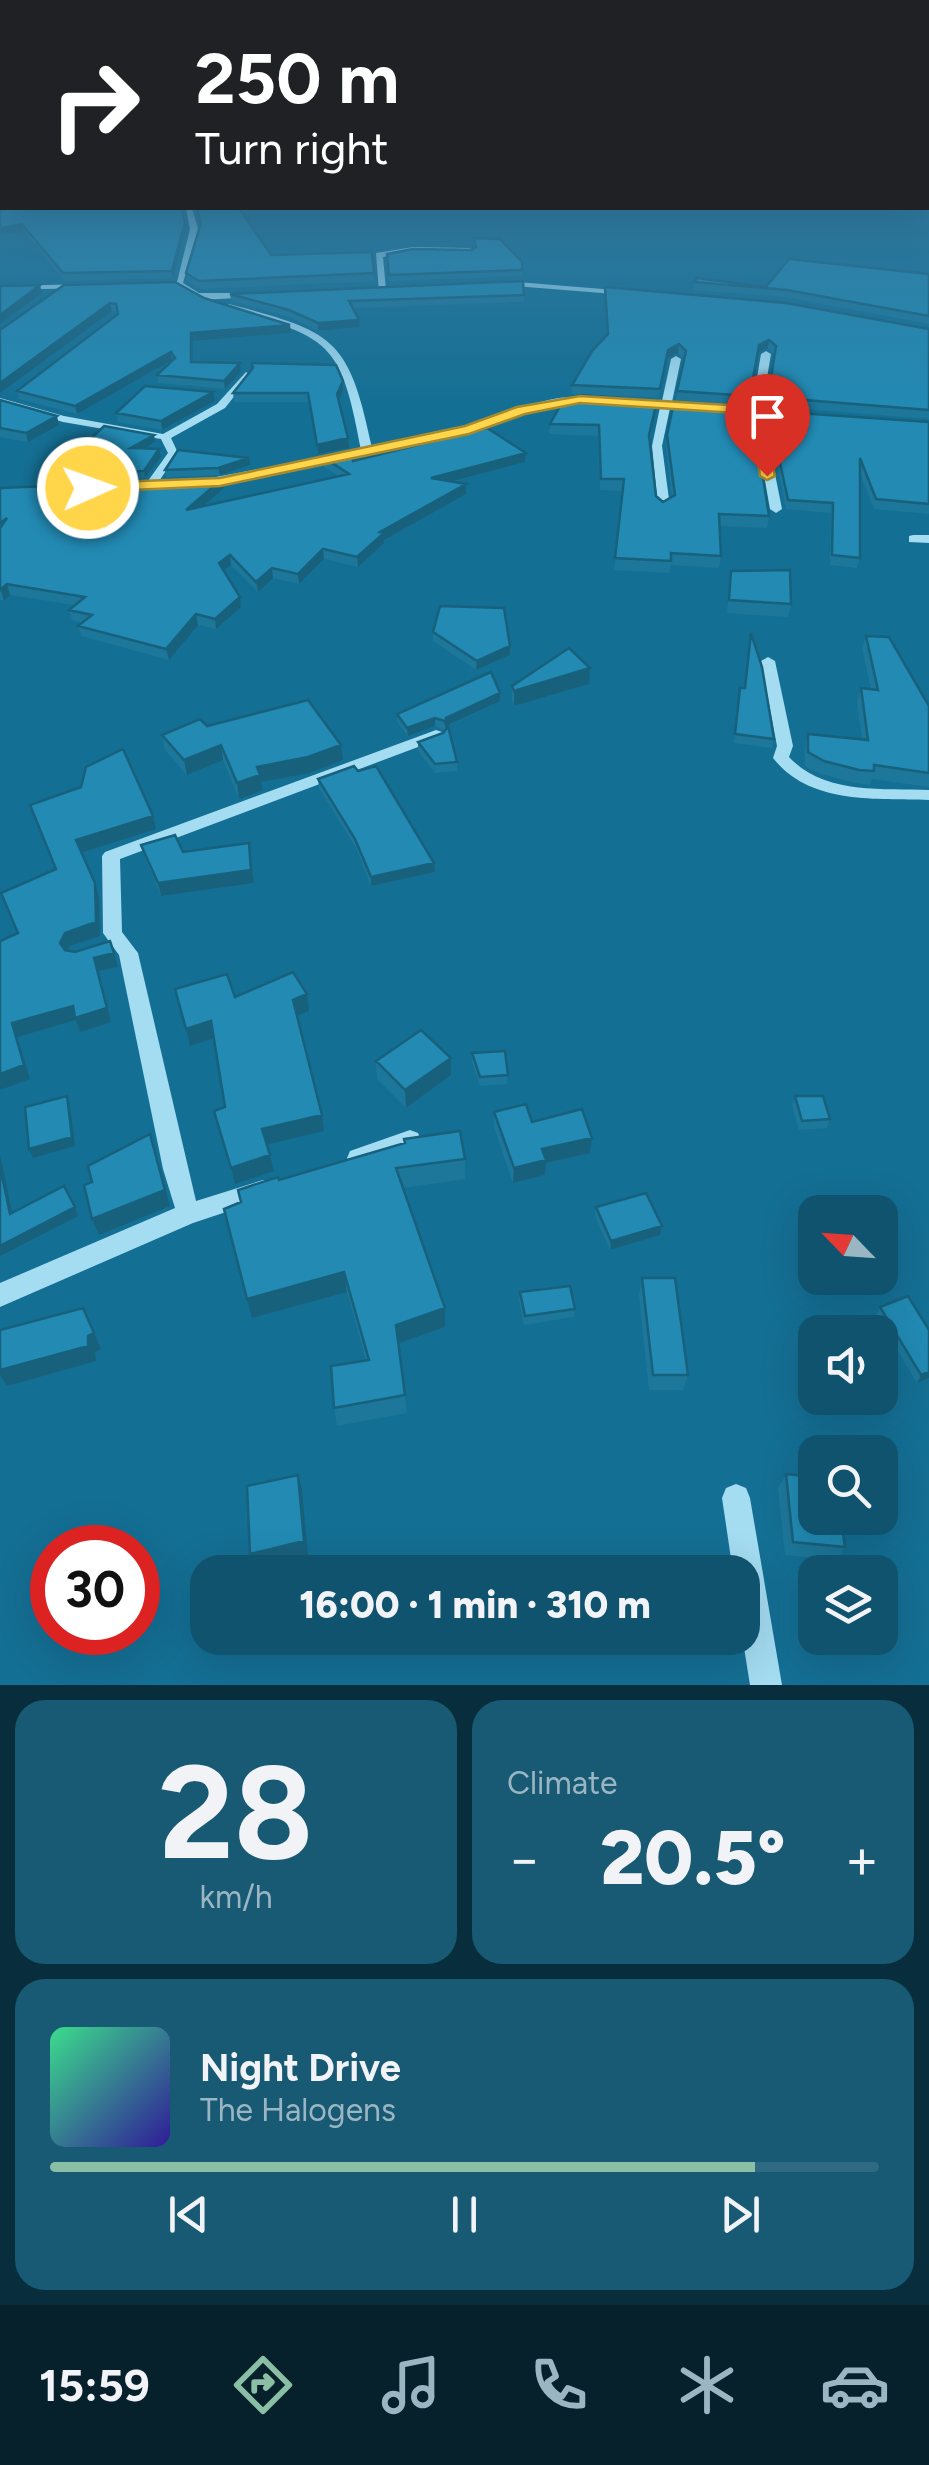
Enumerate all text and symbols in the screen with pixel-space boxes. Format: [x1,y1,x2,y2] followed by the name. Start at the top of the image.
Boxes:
[195,36,399,121] text: 250 m
[30,40,160,170] icon: right
[195,121,388,175] text: Turn right
[725,374,810,477] pin
[740,389,795,444] icon: arrive
[36,436,140,540] position arrow
[798,1195,898,1295] north arrow
[798,1195,898,1655] map controls
[798,1315,898,1415] button: sound
[798,1435,898,1535] button: search
[30,1525,160,1655] speed limit sign: 30
[798,1555,898,1655] button: layers
[299,1582,651,1628] text: 16:00 · 1 min · 310 m
[159,1735,313,1891] text: 28
[507,1764,618,1802] text: Climate
[600,1813,786,1903] text: 20.5°
[507,1826,541,1892] text: −
[845,1826,879,1892] text: +
[199,1878,273,1916] text: km/h
[200,2045,401,2091] text: Night Drive
[200,2091,396,2129] text: The Halogens
[161,2187,216,2242] icon: previous
[437,2187,492,2242] icon: pause
[713,2187,768,2242] icon: next
[228,2350,298,2420] icon: directions
[376,2350,446,2420] icon: music
[524,2350,594,2420] icon: phone
[672,2350,742,2420] icon: climate
[820,2350,890,2420] icon: car
[39,2358,150,2412] text: 15:59

